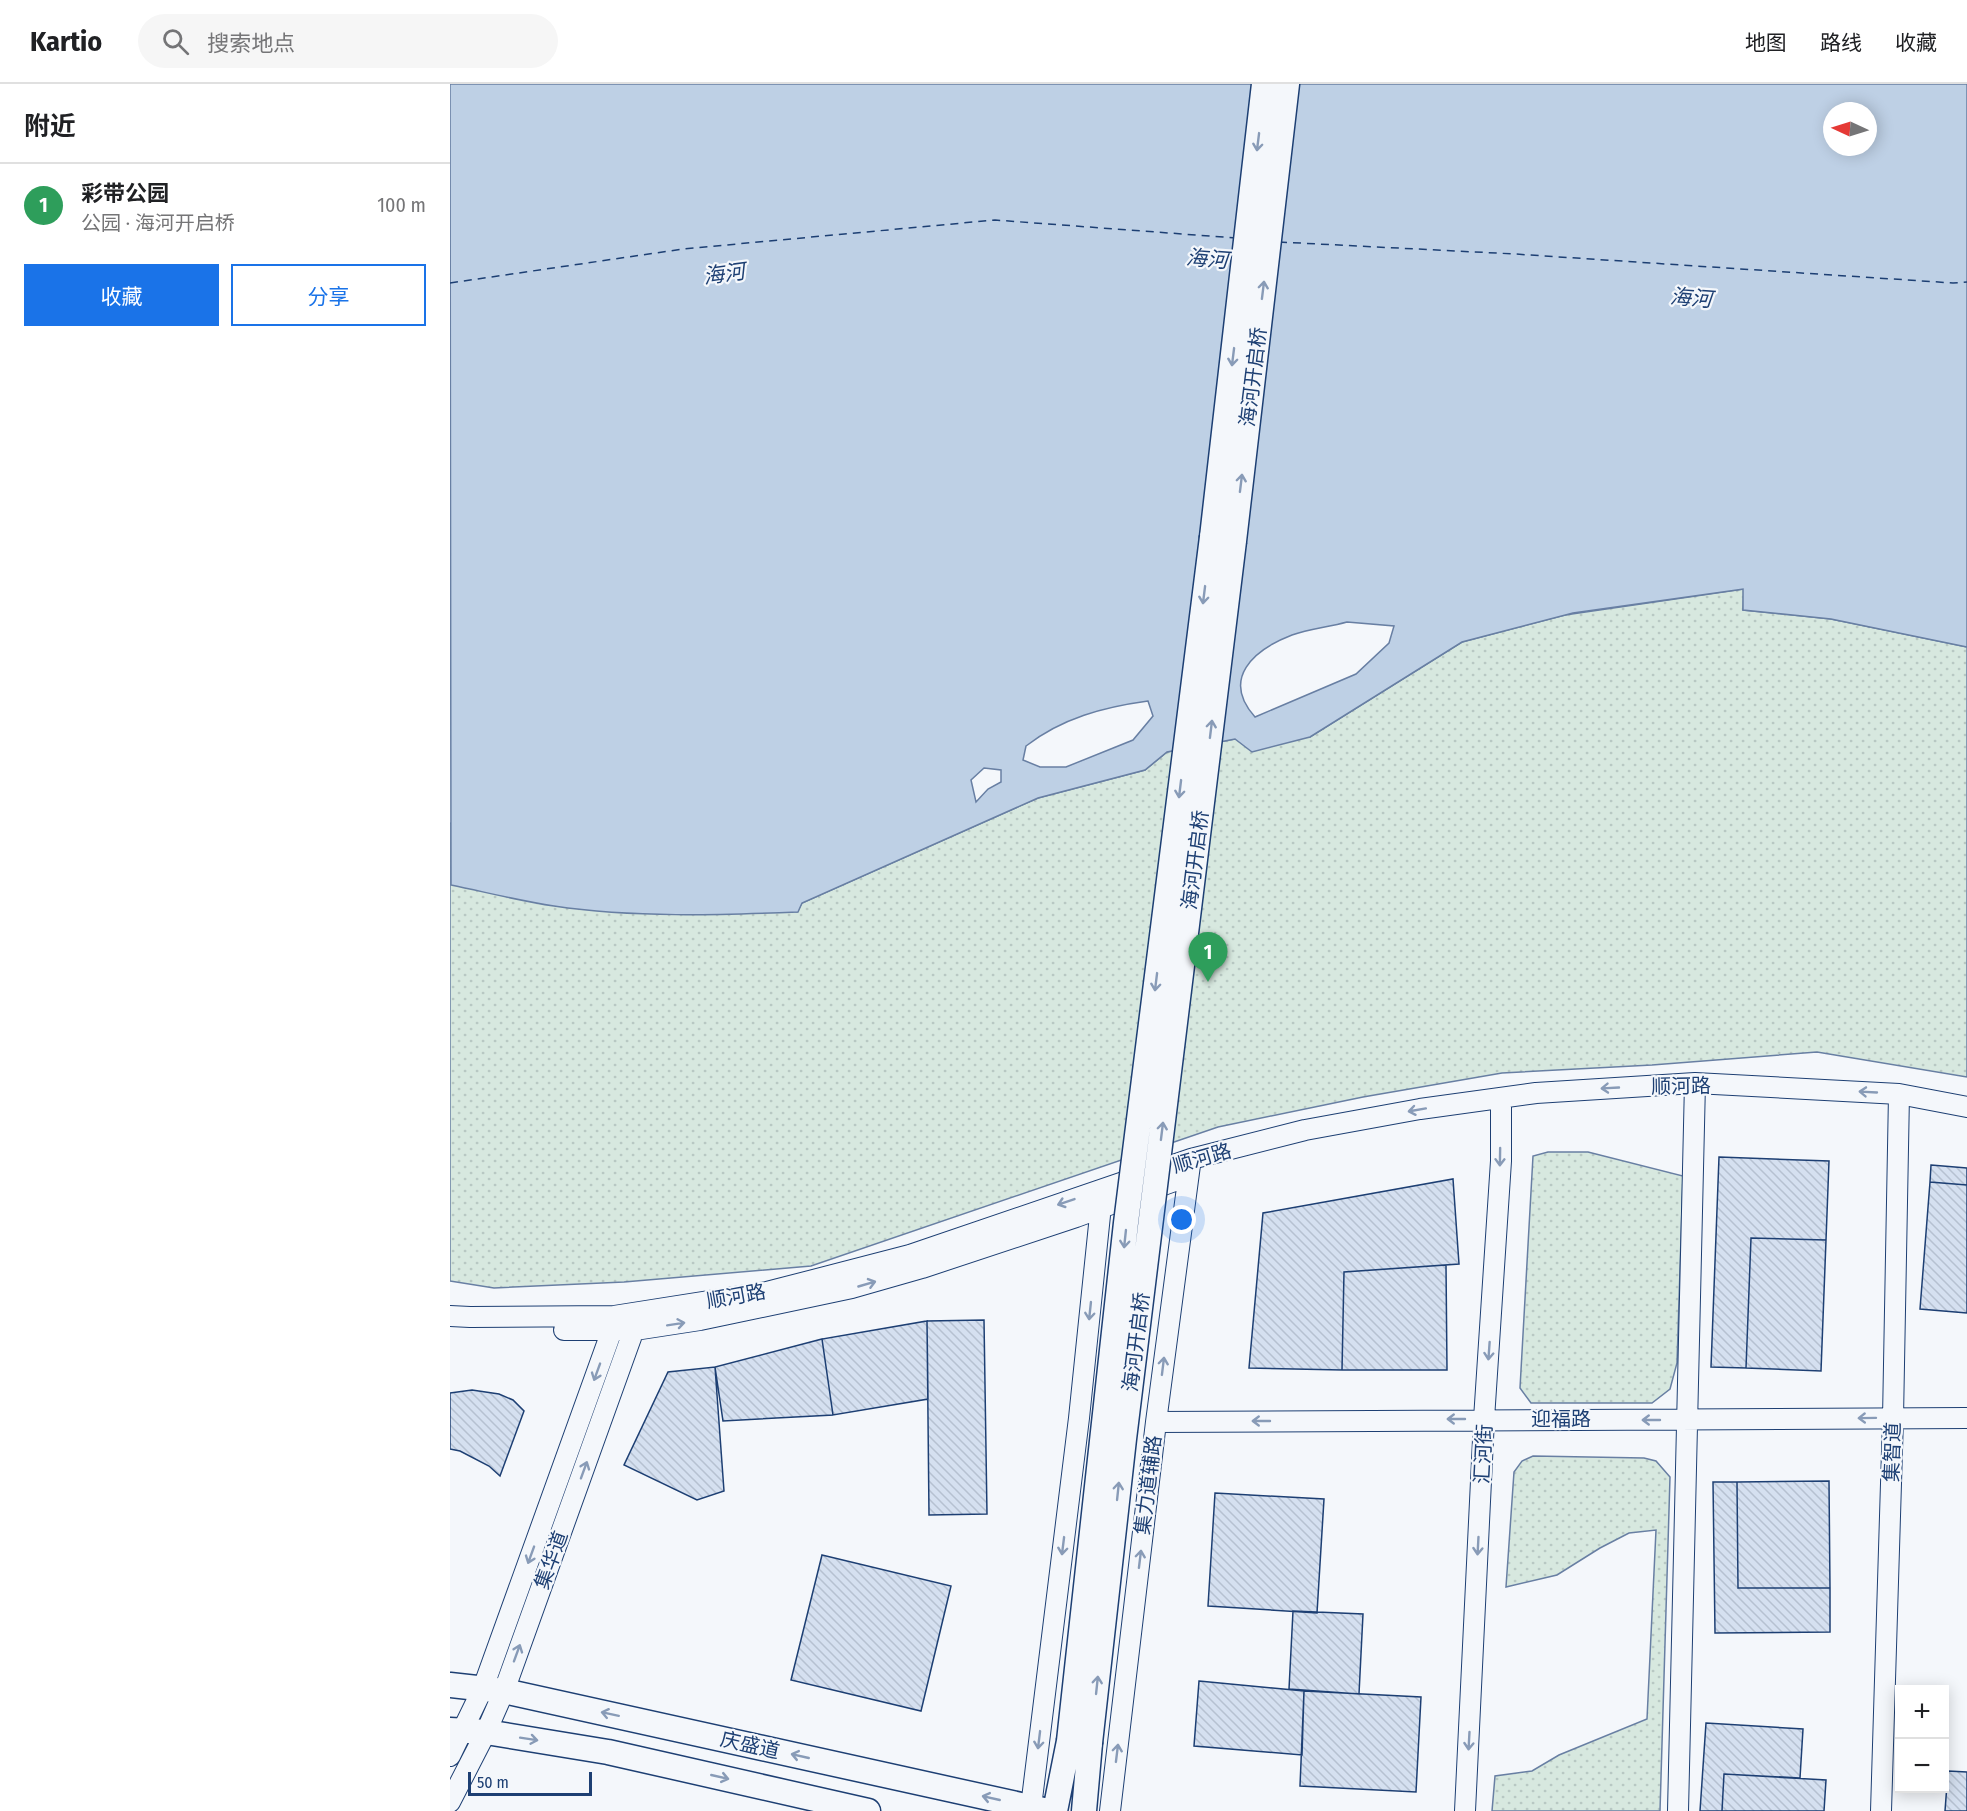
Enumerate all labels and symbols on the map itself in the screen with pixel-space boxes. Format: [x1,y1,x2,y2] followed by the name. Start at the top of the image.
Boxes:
[1823,102,1877,156] north arrow
[1252,132,1263,152] one-way arrow
[1185,244,1233,274] water label: 海河
[701,258,751,290] water label: 海河
[1258,280,1269,300] one-way arrow
[1669,283,1717,313] water label: 海河
[1235,326,1271,428] street label: 海河开启桥
[1227,346,1238,366] one-way arrow
[1236,474,1247,494] one-way arrow
[1199,585,1210,605] one-way arrow
[1206,719,1217,739] one-way arrow
[1175,779,1186,798] one-way arrow
[1177,809,1213,911] street label: 海河开启桥
[1188,932,1227,982] pin: 1
[1151,972,1162,992] one-way arrow
[1651,1073,1711,1099] street label: 顺河路
[1601,1083,1621,1094] one-way arrow
[1858,1087,1878,1098] one-way arrow
[1407,1104,1427,1115] one-way arrow
[1156,1121,1167,1141] one-way arrow
[1170,1138,1234,1178] street label: 顺河路
[1495,1146,1506,1166] one-way arrow
[1057,1198,1076,1209] one-way arrow
[1167,1205,1196,1234] your location
[1119,1228,1130,1248] one-way arrow
[857,1278,876,1289] one-way arrow
[704,1279,768,1313] street label: 顺河路
[1118,1291,1154,1393] street label: 海河开启桥
[1084,1300,1095,1320] one-way arrow
[666,1318,685,1329] one-way arrow
[1483,1341,1494,1361] one-way arrow
[1158,1356,1169,1376] one-way arrow
[591,1362,602,1381] one-way arrow
[1531,1407,1591,1431] street label: 迎福路
[1857,1412,1877,1424] one-way arrow
[1446,1414,1466,1425] one-way arrow
[1641,1414,1661,1426] one-way arrow
[1251,1415,1271,1427] one-way arrow
[1879,1422,1905,1482] street label: 集智道
[1469,1423,1497,1485] street label: 汇河街
[1130,1434,1166,1536] street label: 集力道辅路
[579,1461,590,1480] one-way arrow
[1113,1482,1124,1502] one-way arrow
[529,1528,573,1592] street label: 集华道
[1473,1535,1484,1555] one-way arrow
[1058,1536,1069,1556] one-way arrow
[525,1545,536,1564] one-way arrow
[1134,1550,1145,1570] one-way arrow
[513,1644,524,1663] one-way arrow
[1091,1676,1102,1695] one-way arrow
[601,1707,620,1719] one-way arrow
[718,1727,782,1763] street label: 庆盛道
[1034,1729,1045,1749] one-way arrow
[1463,1730,1474,1750] one-way arrow
[518,1734,538,1745] one-way arrow
[1111,1743,1122,1763] one-way arrow
[791,1750,811,1761] one-way arrow
[468,1769,592,1796] scale bar
[710,1772,729,1784] one-way arrow
[982,1792,1001,1804] one-way arrow

